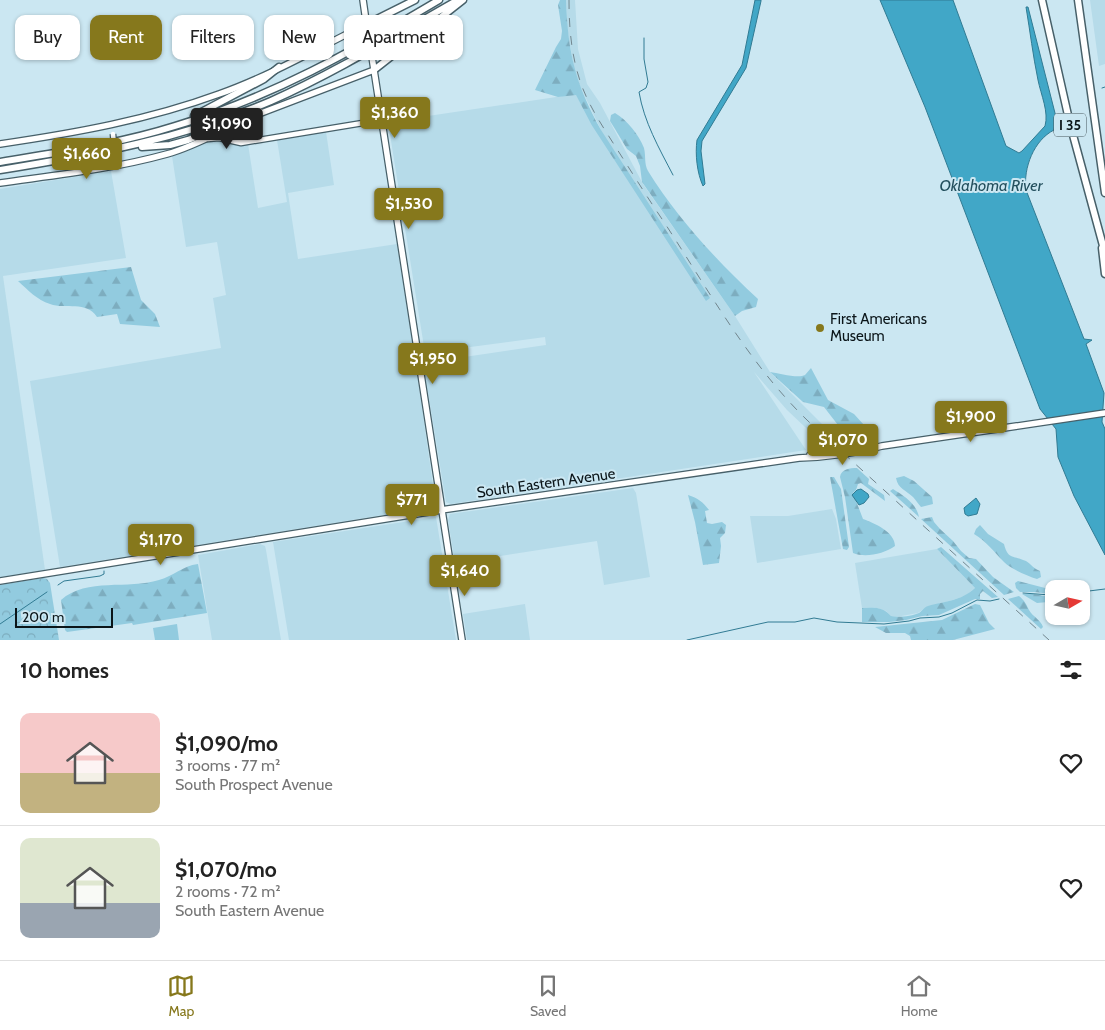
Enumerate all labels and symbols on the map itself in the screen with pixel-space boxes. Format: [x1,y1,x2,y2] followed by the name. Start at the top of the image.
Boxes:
[354,96,436,139] pin: $1,360
[186,108,268,150] pin: $1,090
[1054,114,1086,136] road number: I 35
[46,138,128,180] pin: $1,660
[939,176,1044,195] water label: Oklahoma River
[368,188,450,230] pin: $1,530
[830,310,927,345] place label: First Americans Museum
[814,322,826,334] marker: First Americans Museum
[392,342,474,385] pin: $1,950
[930,400,1012,443] pin: $1,900
[802,424,884,466] pin: $1,070
[475,464,617,502] street label: South Eastern Avenue
[382,484,442,526] pin: $771
[120,524,202,566] pin: $1,170
[424,554,506,597] pin: $1,640
[1045,580,1090,625] north arrow
[15,605,112,628] scale bar

